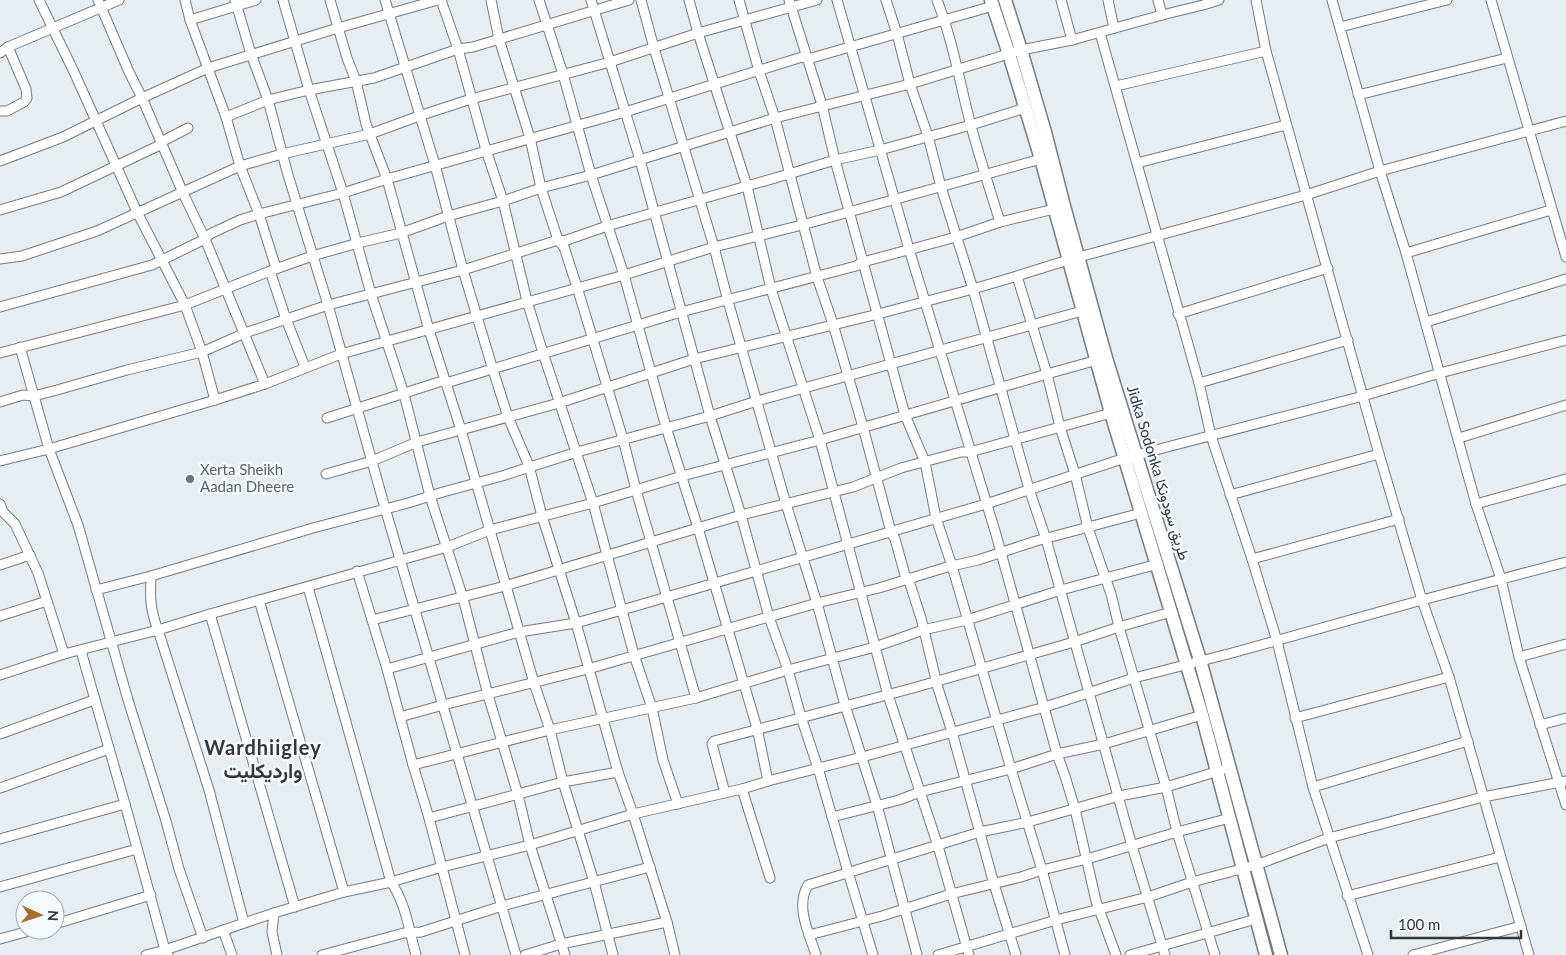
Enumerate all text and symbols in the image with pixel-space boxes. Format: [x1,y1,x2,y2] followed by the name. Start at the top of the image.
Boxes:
[1122,383,1194,563] street label: Jidka Sodonka طريق سودونكا
[200,460,294,495] place label: Xerta Sheikh Aadan Dheere
[184,473,196,485] marker: Xerta Sheikh Aadan Dheere
[204,735,322,784] district label: Wardhiigley وارديكليت
[15,890,65,940] north arrow
[1391,908,1521,940] scale bar
[45,910,62,922] text: N
[1398,915,1440,933] text: 100 m

